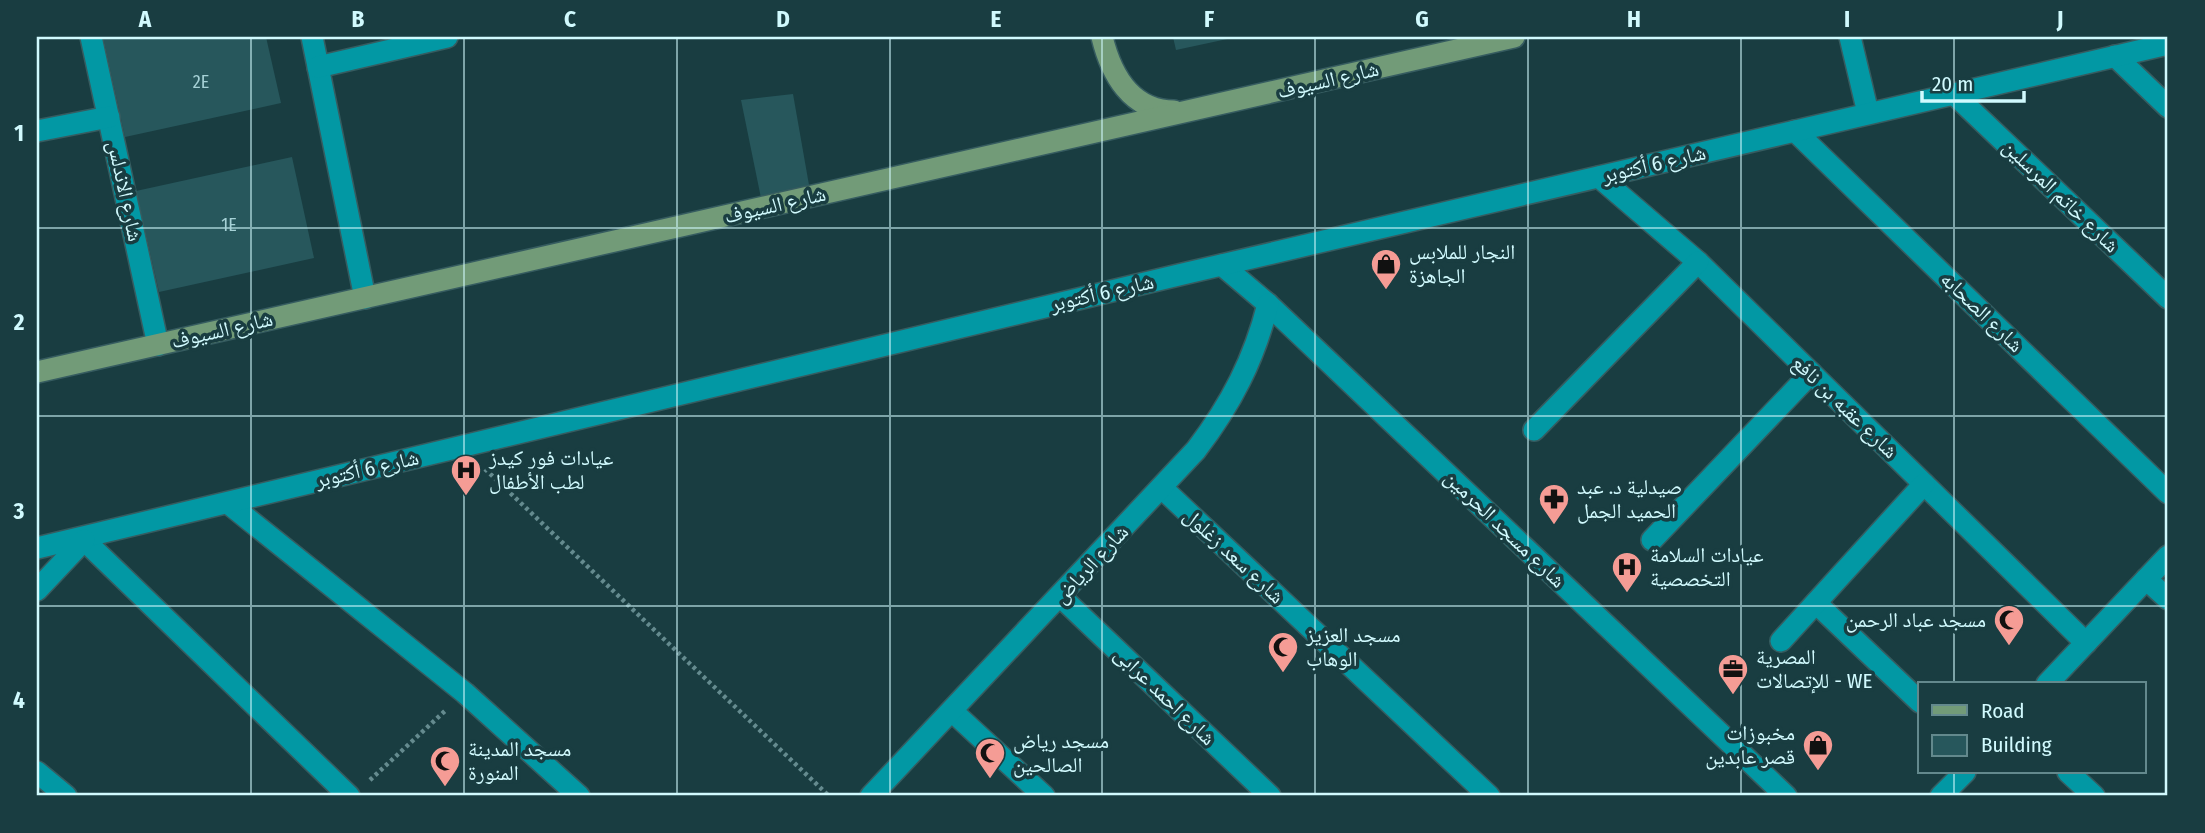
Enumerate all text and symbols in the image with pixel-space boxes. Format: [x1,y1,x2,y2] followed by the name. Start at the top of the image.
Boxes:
[138,5,152,33] text: A
[352,5,365,33] text: B
[564,5,576,33] text: C
[776,5,790,33] text: D
[991,5,1002,33] text: E
[1204,5,1214,33] text: F
[1415,5,1429,33] text: G
[1627,5,1641,33] text: H
[1844,5,1850,33] text: I
[2056,5,2063,33] text: J
[1275,56,1381,104] street label: شارع السيوف
[1922,60,2023,104] scale bar
[193,71,209,93] house number: 2E
[1932,71,1973,97] text: 20 m
[14,119,24,147] text: 1
[1997,134,2125,259] street label: شارع خاتم المرسلين
[102,138,148,244] street label: شارع الاندلس
[1599,139,1708,189] street label: شارع 6 أكتوبر
[722,181,828,229] street label: شارع السيوف
[221,214,237,236] house number: 1E
[1409,239,1515,289] place label: النجار للملابس الجاهزة
[1369,247,1403,291] shop icon: النجار للملابس الجاهزة
[1935,266,2029,358] street label: شارع الصحابه
[1047,268,1156,318] street label: شارع 6 أكتوبر
[169,306,275,354] street label: شارع السيوف
[13,308,25,336] text: 2
[1787,350,1903,464] street label: شارع عقبه بن نافع
[312,444,421,494] street label: شارع 6 أكتوبر
[488,445,614,495] place label: عيادات فور كيدز لطب الأطفال
[449,453,483,497] hospital icon: عيادات فور كيدز لطب الأطفال
[1439,465,1571,593] street label: شارع مسجد الحرمين
[1577,474,1682,524] place label: صيدلية د. عبد الحميد الجمل
[1537,482,1571,526] pharmacy icon: صيدلية د. عبد الحميد الجمل
[13,497,25,525] text: 3
[1178,503,1290,609] street label: شارع سعد زغلول
[1048,519,1134,609] street label: شارع الرياض
[1650,542,1764,592] place label: عيادات السلامة التخصصية
[1610,550,1644,594] hospital icon: عيادات السلامة التخصصية
[1992,603,2026,647] mosque icon: مسجد عباد الرحمن
[1846,607,1986,633] place label: مسجد عباد الرحمن
[1305,622,1401,672] place label: مسجد العزيز الوهاب
[1266,630,1300,674] mosque icon: مسجد العزيز الوهاب
[1109,641,1221,751] street label: شارع احمد عرابى
[1756,644,1873,694] place label: المصرية للإتصالات - WE
[1716,652,1750,696] office icon: المصرية للإتصالات - WE
[1918,682,2146,774] legend
[13,686,25,714] text: 4
[1981,698,2025,724] text: Road
[1705,720,1795,770] place label: مخبوزات قصر عابدين
[1013,728,1109,778] place label: مسجد رياض الصالحين
[1801,728,1835,772] shop icon: مخبوزات قصر عابدين
[1981,732,2052,758] text: Building
[468,736,571,786] place label: مسجد المدينة المنورة
[973,736,1007,780] mosque icon: مسجد رياض الصالحين
[428,744,462,788] mosque icon: مسجد المدينة المنورة

